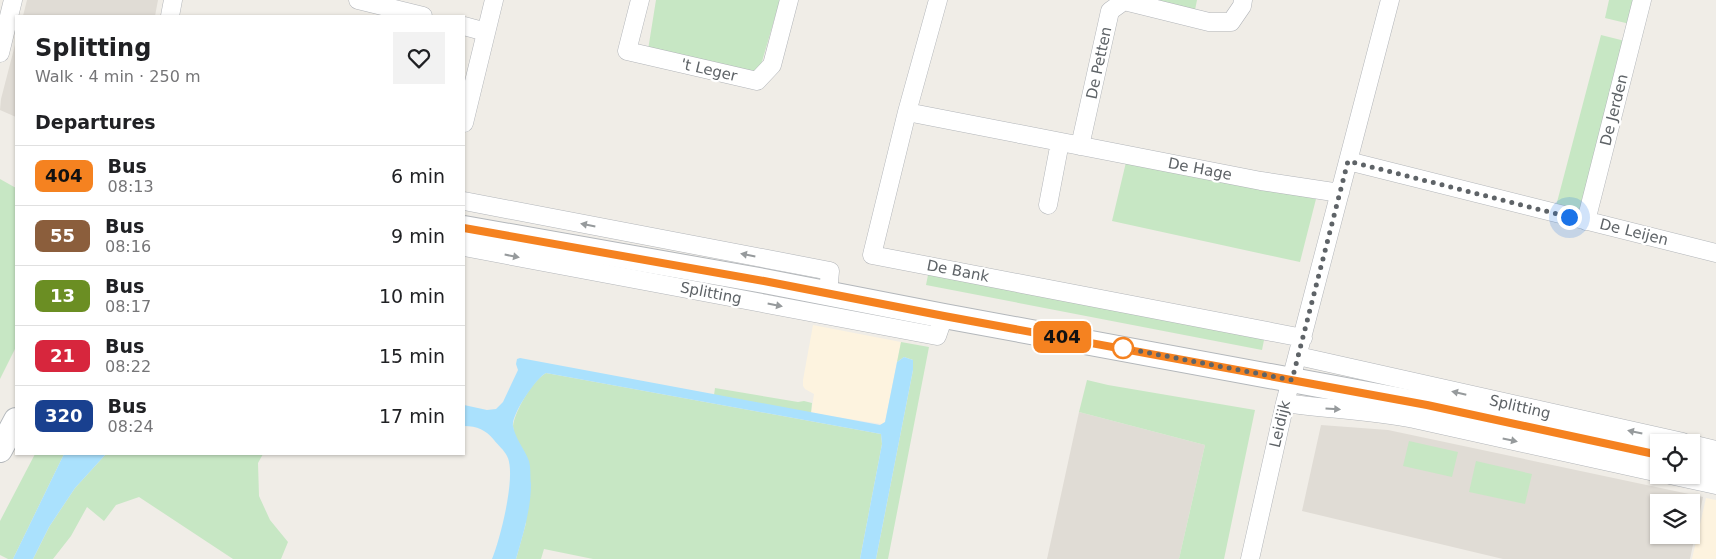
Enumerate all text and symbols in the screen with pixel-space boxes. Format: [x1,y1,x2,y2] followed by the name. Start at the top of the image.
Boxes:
[1083,25,1115,101] street label: De Petten
[393,32,445,84] button: heart
[35,34,151,62] text: Splitting
[679,55,740,85] street label: 't Leger
[35,67,200,86] text: Walk · 4 min · 250 m
[1596,72,1632,148] street label: De Jerden
[35,111,156,133] text: Departures
[1166,154,1234,184] street label: De Hage
[108,155,147,177] text: Bus
[45,165,83,186] text: 404
[391,165,445,187] text: 6 min
[108,177,154,196] text: 08:13
[1557,205,1582,230] your location
[105,215,144,237] text: Bus
[1598,215,1670,249] street label: De Leijen
[580,220,596,228] one-way arrow
[50,225,75,246] text: 55
[391,225,445,247] text: 9 min
[105,237,151,256] text: 08:16
[740,251,755,259] one-way arrow
[504,253,520,261] one-way arrow
[925,256,991,286] street label: De Bank
[105,275,144,297] text: Bus
[679,278,743,308] street label: Splitting
[50,285,75,306] text: 13
[379,285,445,307] text: 10 min
[105,297,151,316] text: 08:17
[767,302,783,310] one-way arrow
[1033,321,1091,353] line badge: 404
[1043,326,1081,347] text: 404
[105,335,144,357] text: Bus
[1112,337,1134,359] unlabelled marker
[50,345,75,366] text: 21
[379,345,445,367] text: 15 min
[105,357,151,376] text: 08:22
[1452,389,1467,397] one-way arrow
[1488,391,1552,423] street label: Splitting
[108,395,147,417] text: Bus
[1266,398,1294,449] street label: Leidijk
[45,405,83,426] text: 320
[379,405,445,427] text: 17 min
[1326,405,1342,413] one-way arrow
[108,417,154,436] text: 08:24
[1628,428,1643,436] one-way arrow
[1650,434,1700,544] map controls
[1650,434,1700,484] button: locate
[1503,436,1518,444] one-way arrow
[1650,494,1700,544] button: layers

